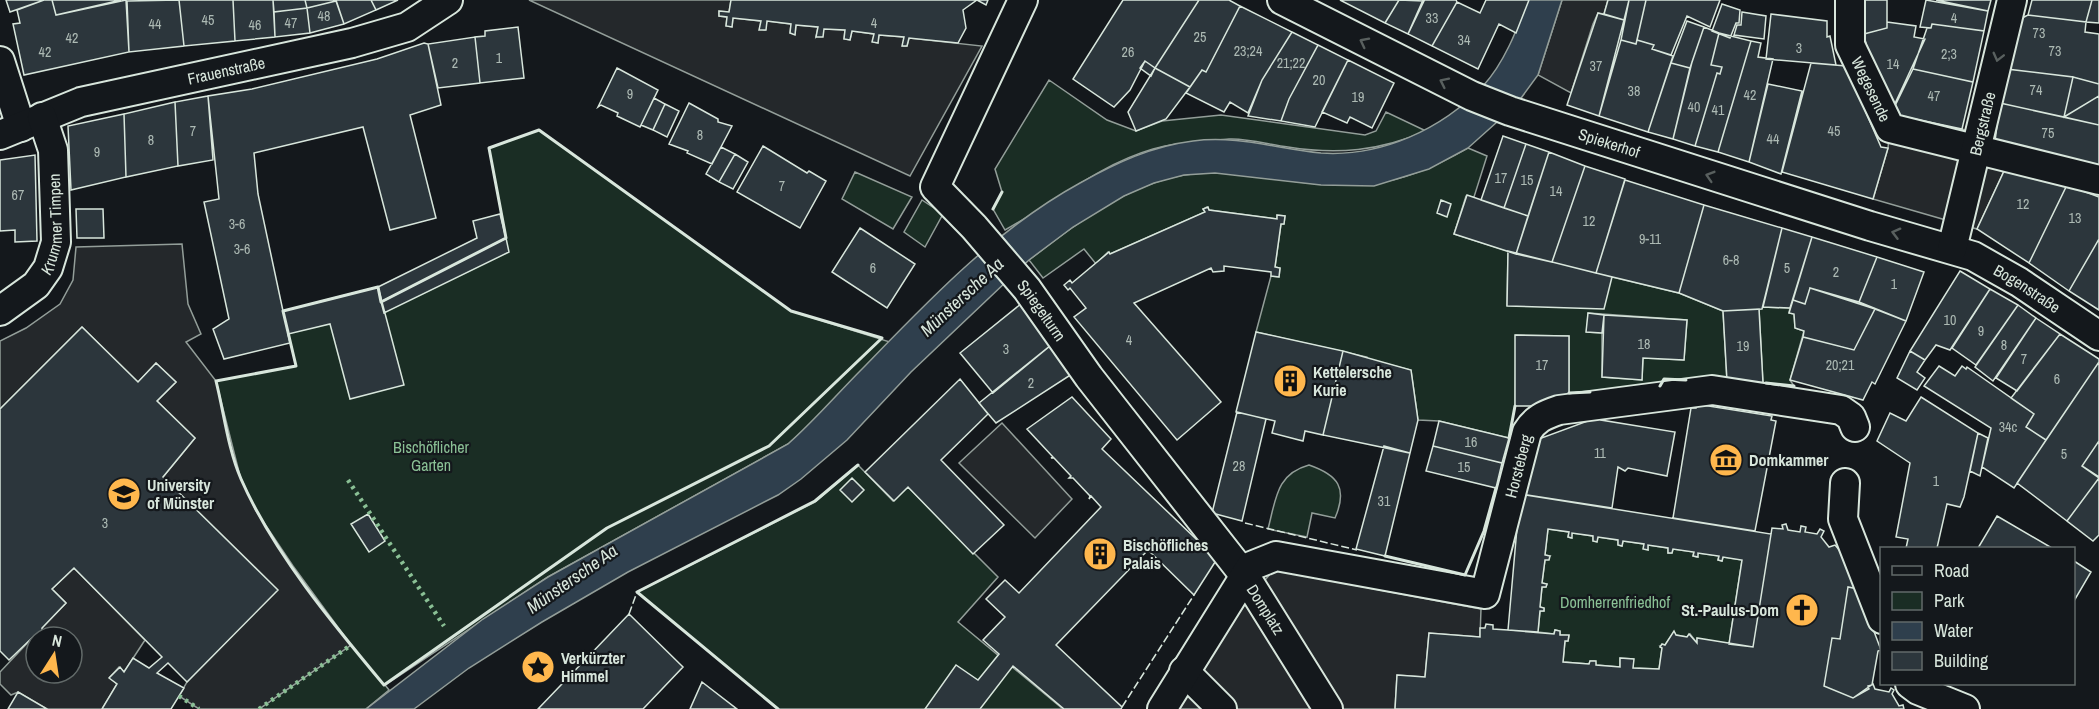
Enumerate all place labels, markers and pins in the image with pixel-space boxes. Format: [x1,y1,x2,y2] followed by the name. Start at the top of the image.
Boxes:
[1313,361,1392,401] place label: Kettelersche Kurie
[1272,363,1308,399] building icon: Kettelersche Kurie
[1708,442,1744,478] museum icon: Domkammer
[1749,449,1829,471] place label: Domkammer
[147,474,215,514] place label: University of Münster
[106,476,142,512] school or university icon: University of Münster
[1123,534,1208,574] place label: Bischöfliches Palais
[1082,536,1118,572] building icon: Bischöfliches Palais
[1784,592,1820,628] church icon: St.-Paulus-Dom
[1681,599,1779,621] place label: St.-Paulus-Dom
[561,647,626,687] place label: Verkürzter Himmel
[520,649,556,685] place icon: Verkürzter Himmel

